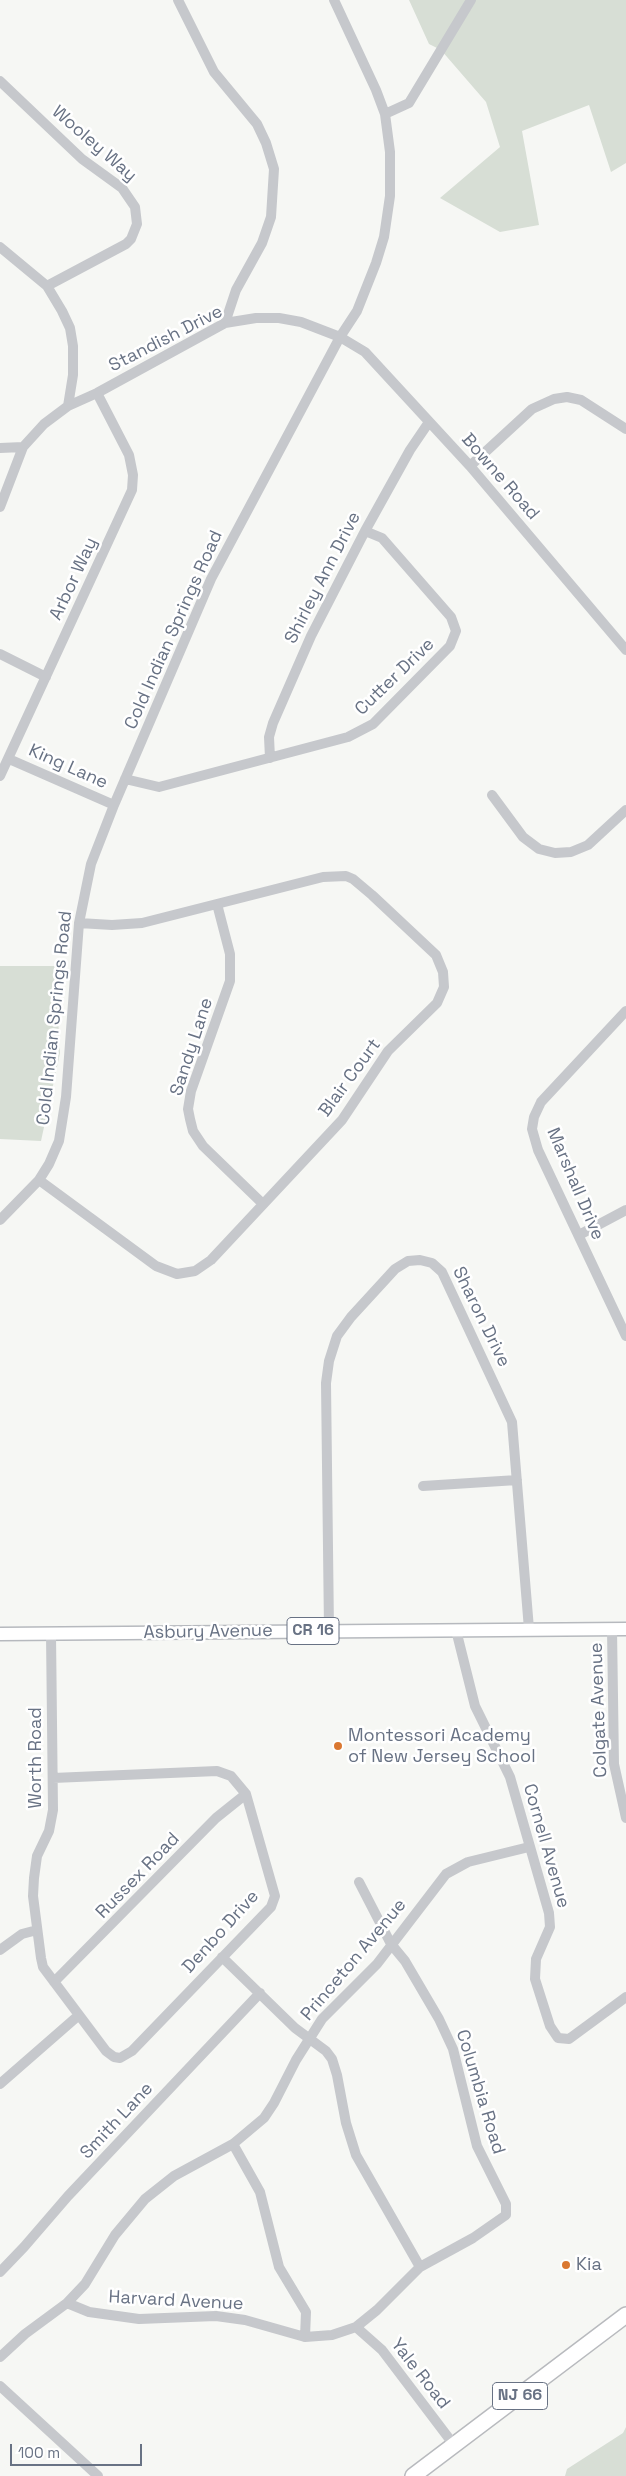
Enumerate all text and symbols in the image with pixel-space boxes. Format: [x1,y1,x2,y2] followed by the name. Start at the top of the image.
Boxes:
[47,101,141,187] street label: Wooley Way
[105,301,227,377] street label: Standish Drive
[457,429,543,525] street label: Bowne Road
[280,508,366,648] street label: Shirley Ann Drive
[120,527,228,733] street label: Cold Indian Springs Road
[45,534,103,624] street label: Arbor Way
[351,634,439,720] street label: Cutter Drive
[25,740,111,794] street label: King Lane
[33,910,77,1126] street label: Cold Indian Springs Road
[166,995,218,1099] street label: Sandy Lane
[314,1035,386,1121] street label: Blair Court
[542,1125,608,1243] street label: Marshall Drive
[447,1263,515,1371] street label: Sharon Drive
[287,1618,339,1644] road number: CR 16
[143,1620,273,1644] street label: Asbury Avenue
[586,1642,612,1778] street label: Colgate Avenue
[25,1707,47,1809] street label: Worth Road
[348,1725,536,1768] place label: Montessori Academy of New Jersey School
[332,1740,344,1752] marker: Montessori Academy of New Jersey School
[518,1781,574,1911] street label: Cornell Avenue
[92,1829,184,1923] street label: Russex Road
[178,1886,264,1978] street label: Denbo Drive
[297,1895,411,2025] street label: Princeton Avenue
[451,2027,509,2157] street label: Columbia Road
[76,2078,158,2164] street label: Smith Lane
[576,2254,602,2276] place label: Kia
[560,2259,572,2271] marker: Kia
[108,2287,244,2315] street label: Harvard Avenue
[386,2334,454,2414] street label: Yale Road
[492,2382,548,2410] road number: NJ 66
[12,2434,145,2466] scale bar
[18,2443,60,2462] text: 100 m

